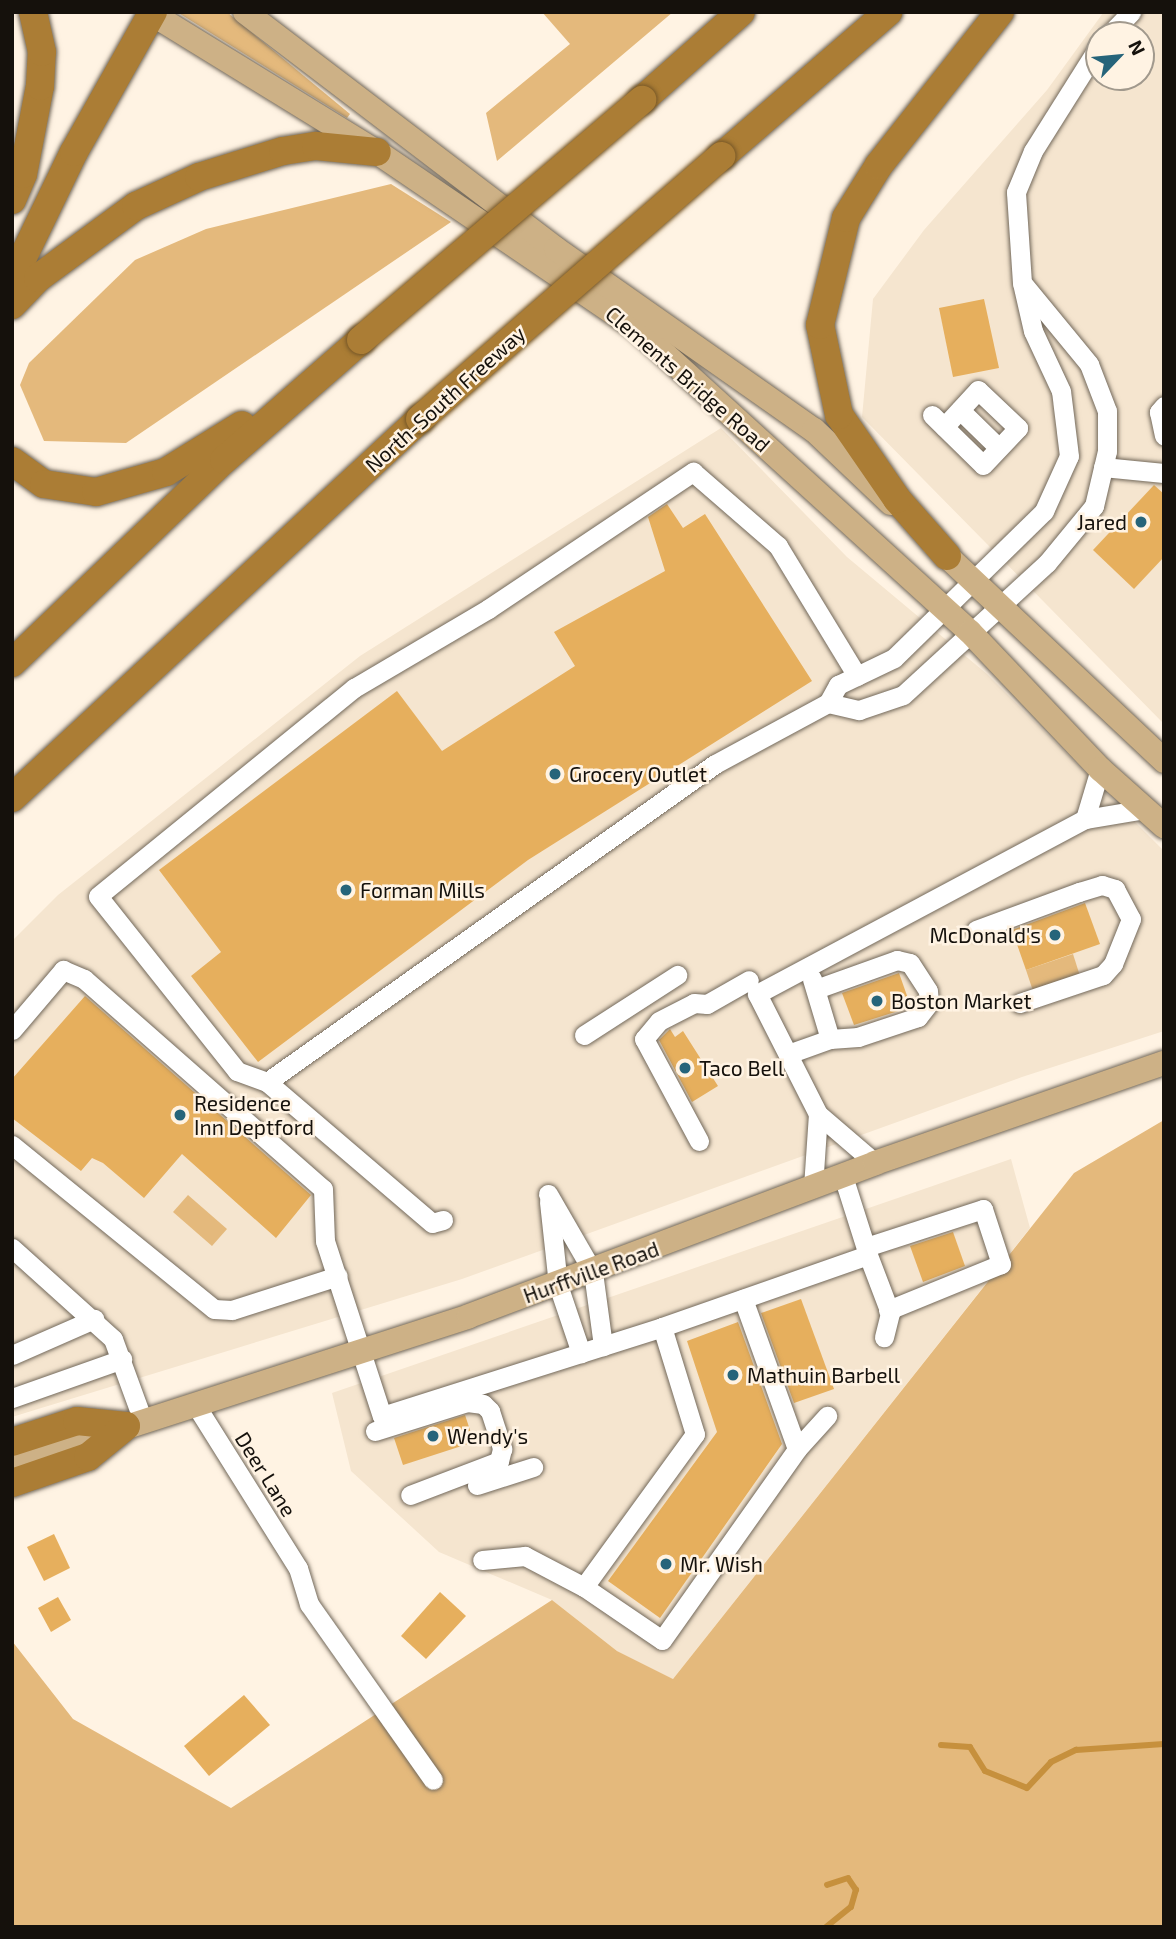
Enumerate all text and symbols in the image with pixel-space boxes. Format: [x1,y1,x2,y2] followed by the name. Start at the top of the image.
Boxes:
[1085,21,1155,91] north arrow
[1124,36,1151,59] text: N
[601,301,775,457] street label: Clements Bridge Road
[360,321,530,477] street label: North-South Freeway
[1077,509,1127,535] place label: Jared
[1133,514,1149,530] marker: Jared
[569,761,707,787] place label: Grocery Outlet
[547,766,563,782] marker: Grocery Outlet
[360,877,485,903] place label: Forman Mills
[338,882,354,898] marker: Forman Mills
[929,922,1041,948] place label: McDonald's
[1047,927,1063,943] marker: McDonald's
[891,988,1031,1014] place label: Boston Market
[869,993,885,1009] marker: Boston Market
[699,1055,784,1081] place label: Taco Bell
[677,1060,693,1076] marker: Taco Bell
[194,1090,314,1140] place label: Residence Inn Deptford
[172,1107,188,1123] marker: Residence Inn Deptford
[520,1236,662,1308] street label: Hurffville Road
[747,1362,900,1388] place label: Mathuin Barbell
[725,1367,741,1383] marker: Mathuin Barbell
[447,1423,528,1449] place label: Wendy's
[230,1427,302,1521] street label: Deer Lane
[425,1428,441,1444] marker: Wendy's
[680,1551,763,1577] place label: Mr. Wish
[658,1556,674,1572] marker: Mr. Wish

